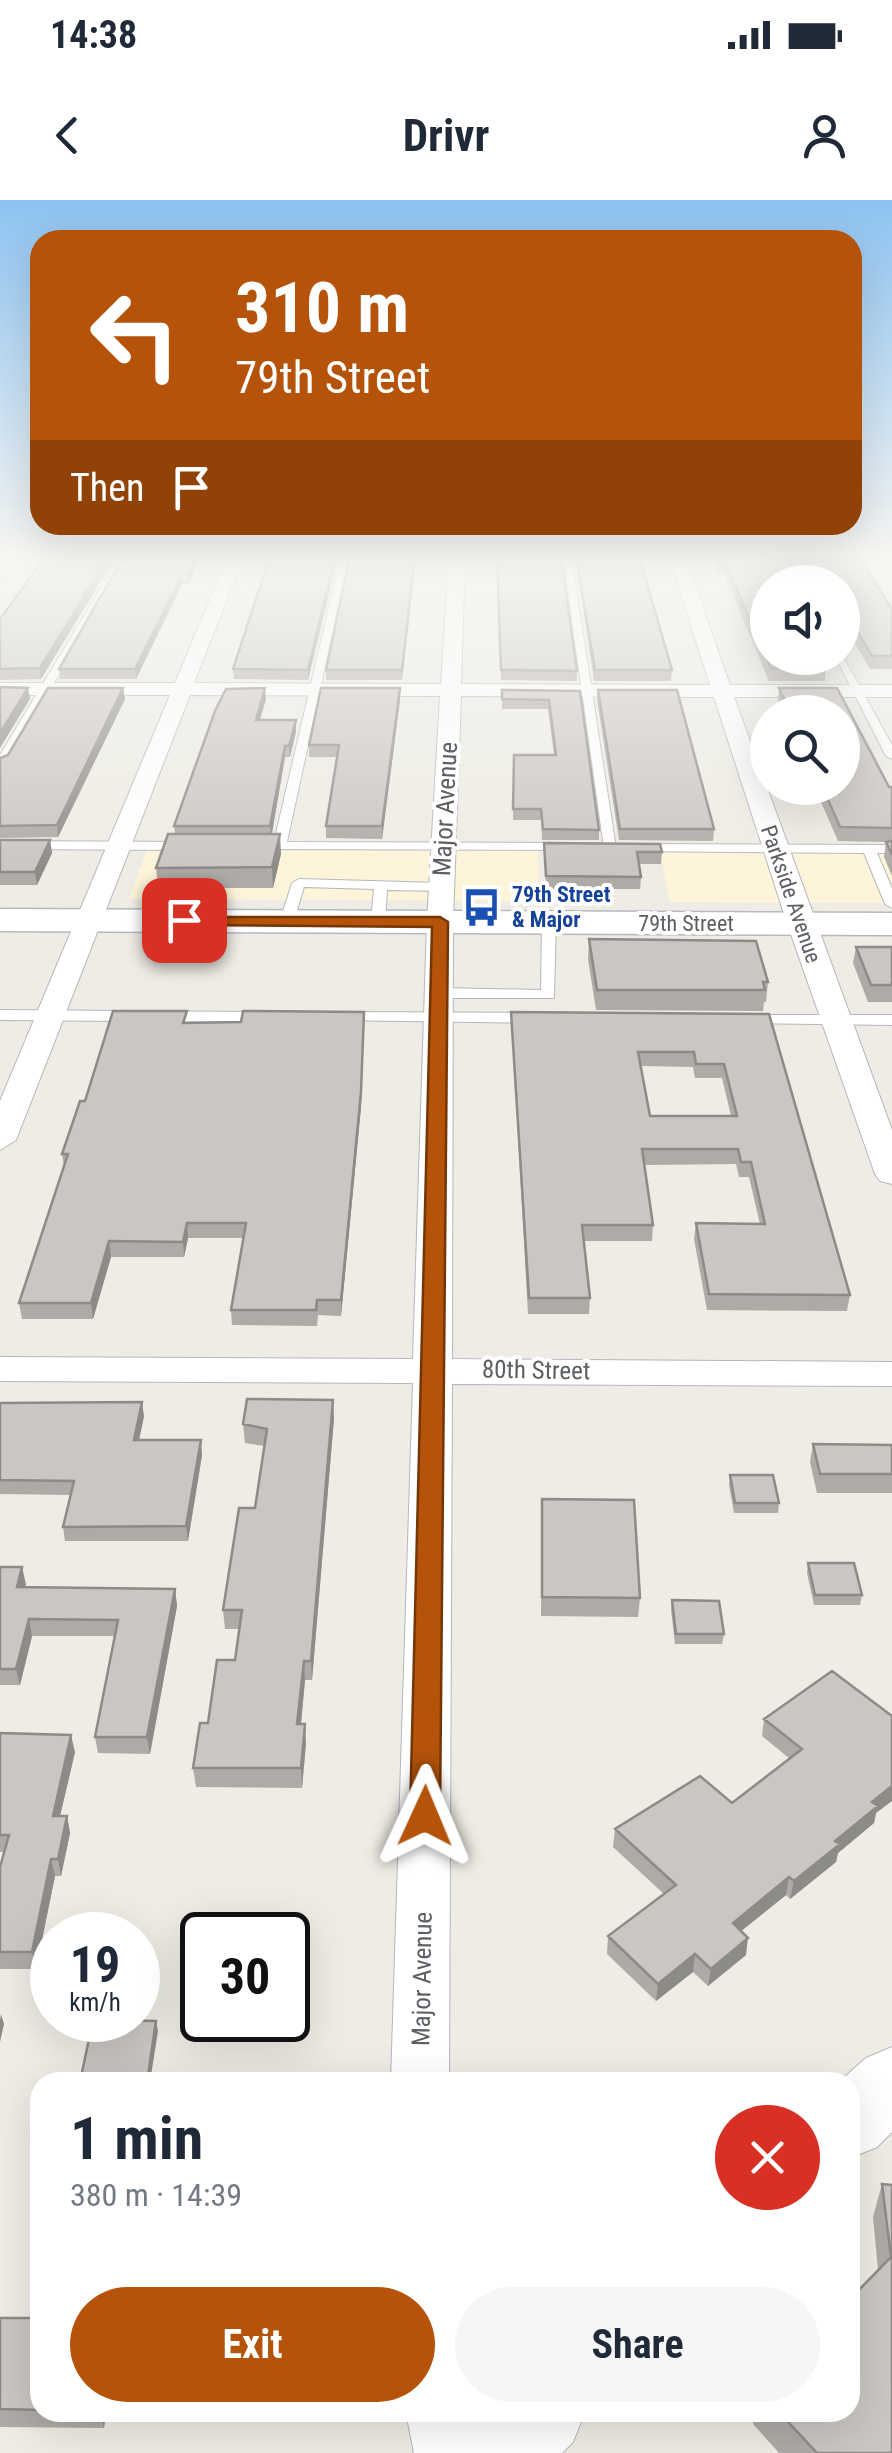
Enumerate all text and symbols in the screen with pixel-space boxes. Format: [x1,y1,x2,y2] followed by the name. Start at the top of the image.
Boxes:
[50,13,137,57] text: 14:38
[40,108,95,163] icon: back
[797,108,852,163] icon: person
[403,109,489,162] text: Drivr
[235,267,409,349] text: 310 m
[70,270,200,400] icon: left
[235,351,430,404] text: 79th Street
[164,460,219,515] icon: arrive
[70,466,144,510] text: Then
[750,565,860,805] map controls
[750,565,860,675] button: sound
[750,695,860,805] button: search
[427,741,463,877] street label: Major Avenue
[756,822,826,966] street label: Parkside Avenue
[142,878,227,963] pin
[512,882,611,932] place label: 79th Street & Major
[461,886,503,928] bus stop icon: 79th Street & Major
[157,893,212,948] icon: arrive
[638,911,734,936] street label: 79th Street
[482,1355,590,1385] street label: 80th Street
[373,1764,477,1868] position arrow
[180,1912,310,2042] speed limit sign: 30
[406,1912,438,2046] street label: Major Avenue
[70,1936,120,1994] text: 19
[69,1988,121,2017] text: km/h
[70,2103,203,2174] text: 1 min
[715,2105,820,2210] button: close
[70,2176,242,2214] text: 380 m · 14:39
[70,2287,435,2402] button: Exit
[455,2287,820,2402] button: Share

